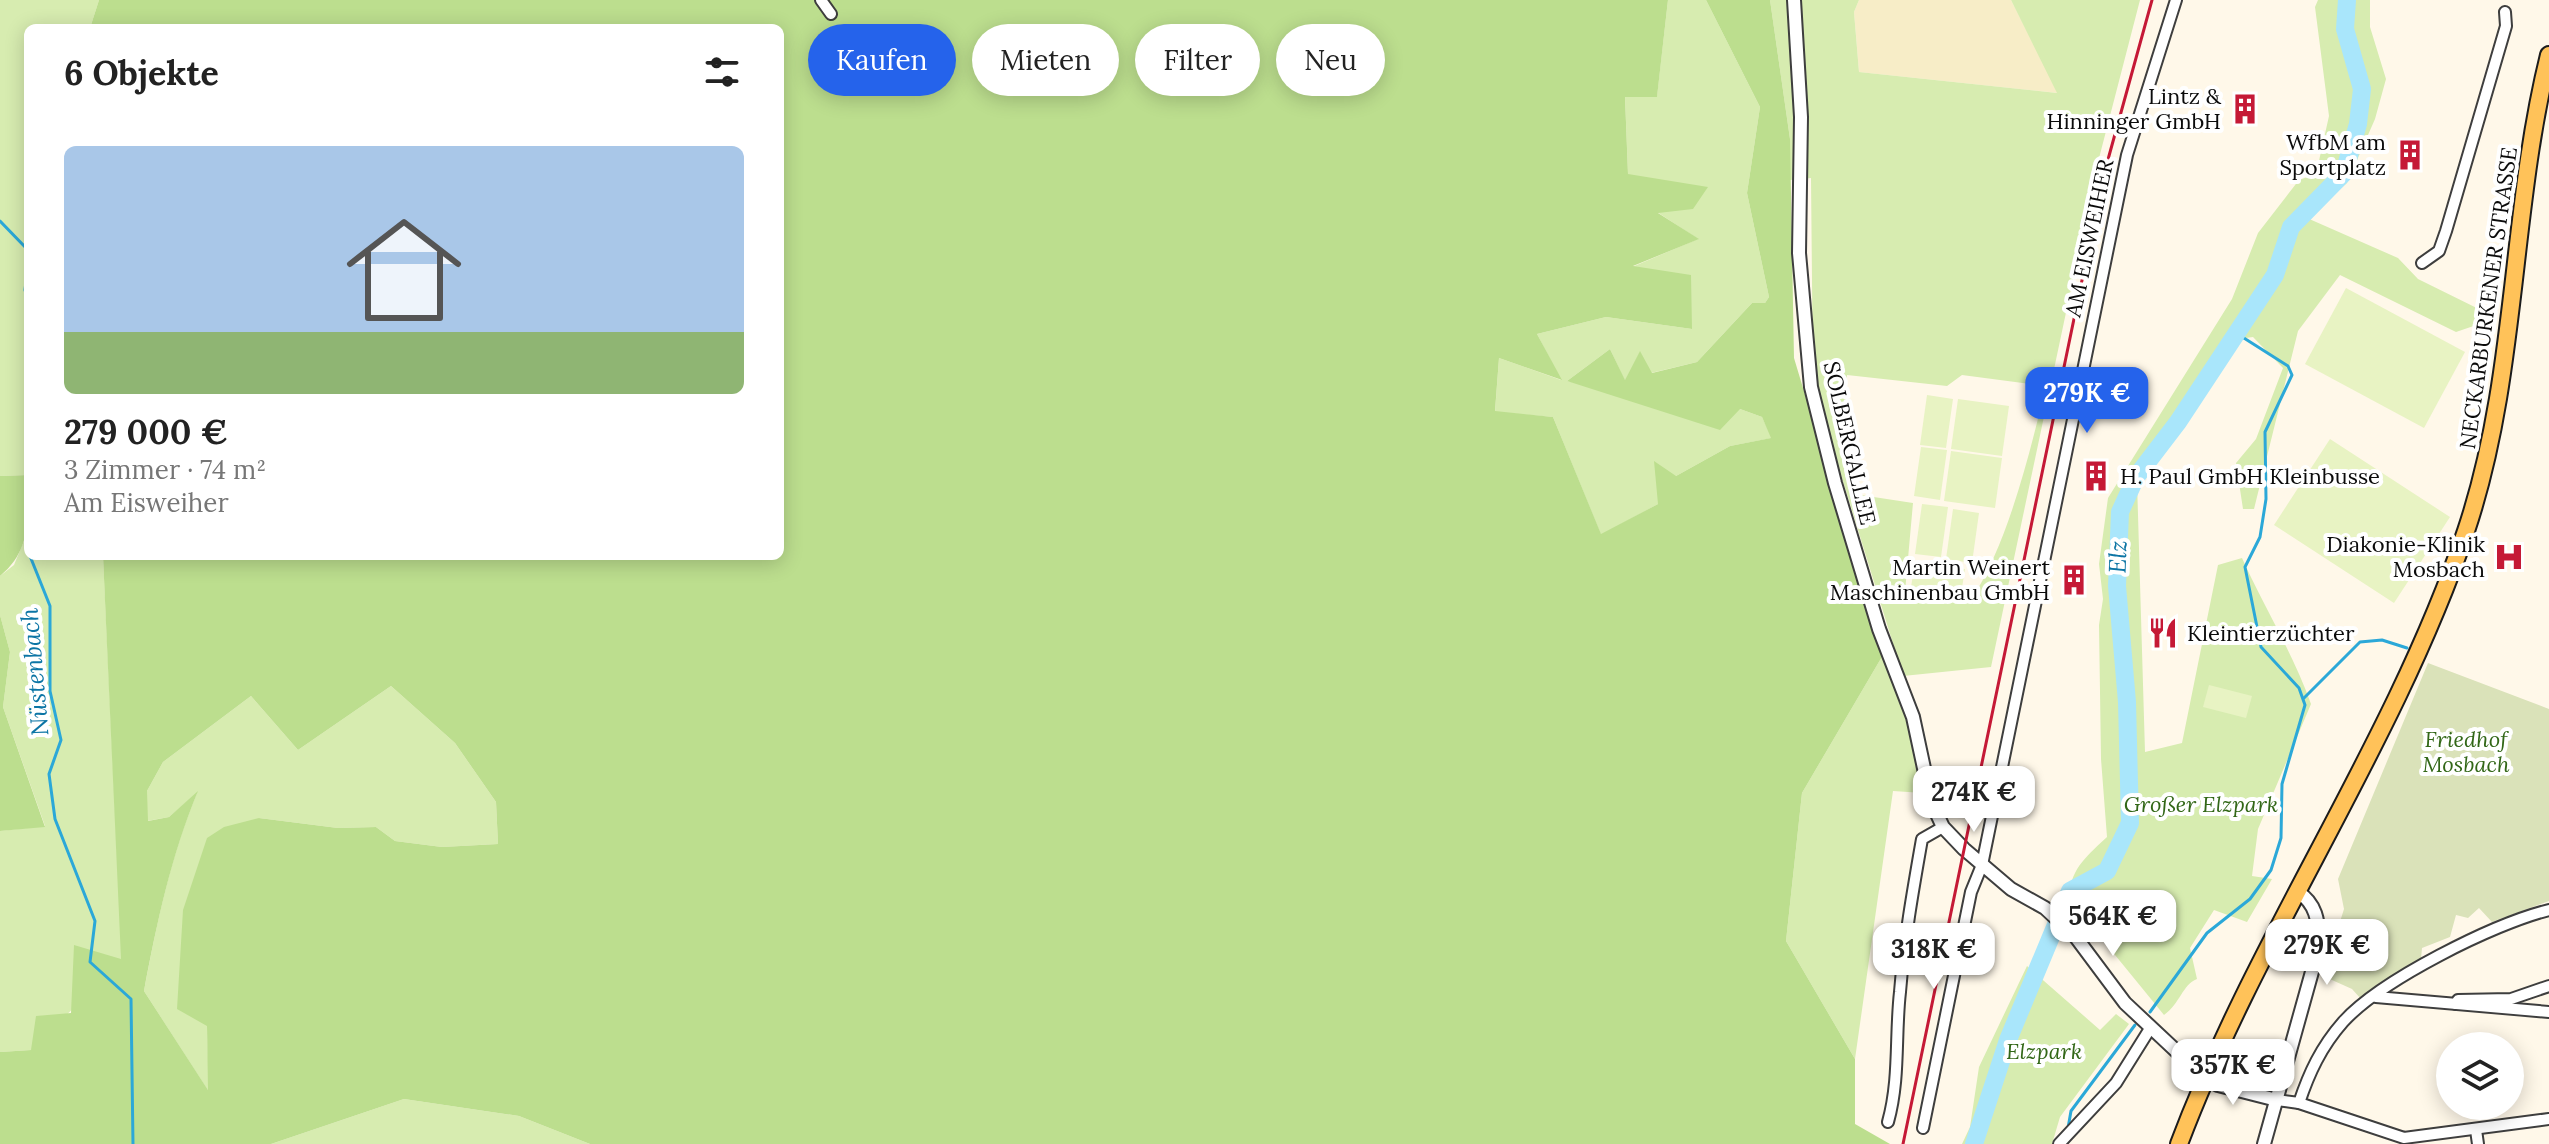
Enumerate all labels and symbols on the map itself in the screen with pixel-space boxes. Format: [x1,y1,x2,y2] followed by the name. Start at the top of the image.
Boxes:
[2046,82,2222,135] place label: Lintz & Hinninger GmbH
[2228,92,2262,126] building icon: Lintz & Hinninger GmbH
[2279,128,2386,181] place label: WfbM am Sportplatz
[2393,138,2427,172] building icon: WfbM am Sportplatz
[2453,145,2523,451] street label: NECKARBURKENER STRASSE
[2058,156,2119,321] street label: AM EISWEIHER
[1818,359,1882,527] street label: SOLBERGALLEE
[2022,367,2152,435] pin: 279K €
[2079,459,2113,493] building icon: H. Paul GmbH Kleinbusse
[2120,462,2380,490] place label: H. Paul GmbH Kleinbusse
[2326,530,2485,583] place label: Diakonie-Klinik Mosbach
[2101,540,2134,574] water label: Elz
[2492,540,2526,574] hospital icon: Diakonie-Klinik Mosbach
[1830,553,2050,606] place label: Martin Weinert Maschinenbau GmbH
[2057,563,2091,597] building icon: Martin Weinert Maschinenbau GmbH
[13,607,56,737] water label: Nüstenbach
[2146,616,2180,650] restaurant icon: Kleintierzüchter
[2187,619,2355,647] place label: Kleintierzüchter
[2422,725,2510,778] park label: Friedhof Mosbach
[1909,766,2039,834] pin: 274K €
[2124,790,2278,818] park label: Großer Elzpark
[2048,890,2178,958] pin: 564K €
[2262,919,2392,987] pin: 279K €
[1869,923,1999,991] pin: 318K €
[2006,1037,2082,1065] park label: Elzpark
[2168,1039,2298,1107] pin: 357K €

